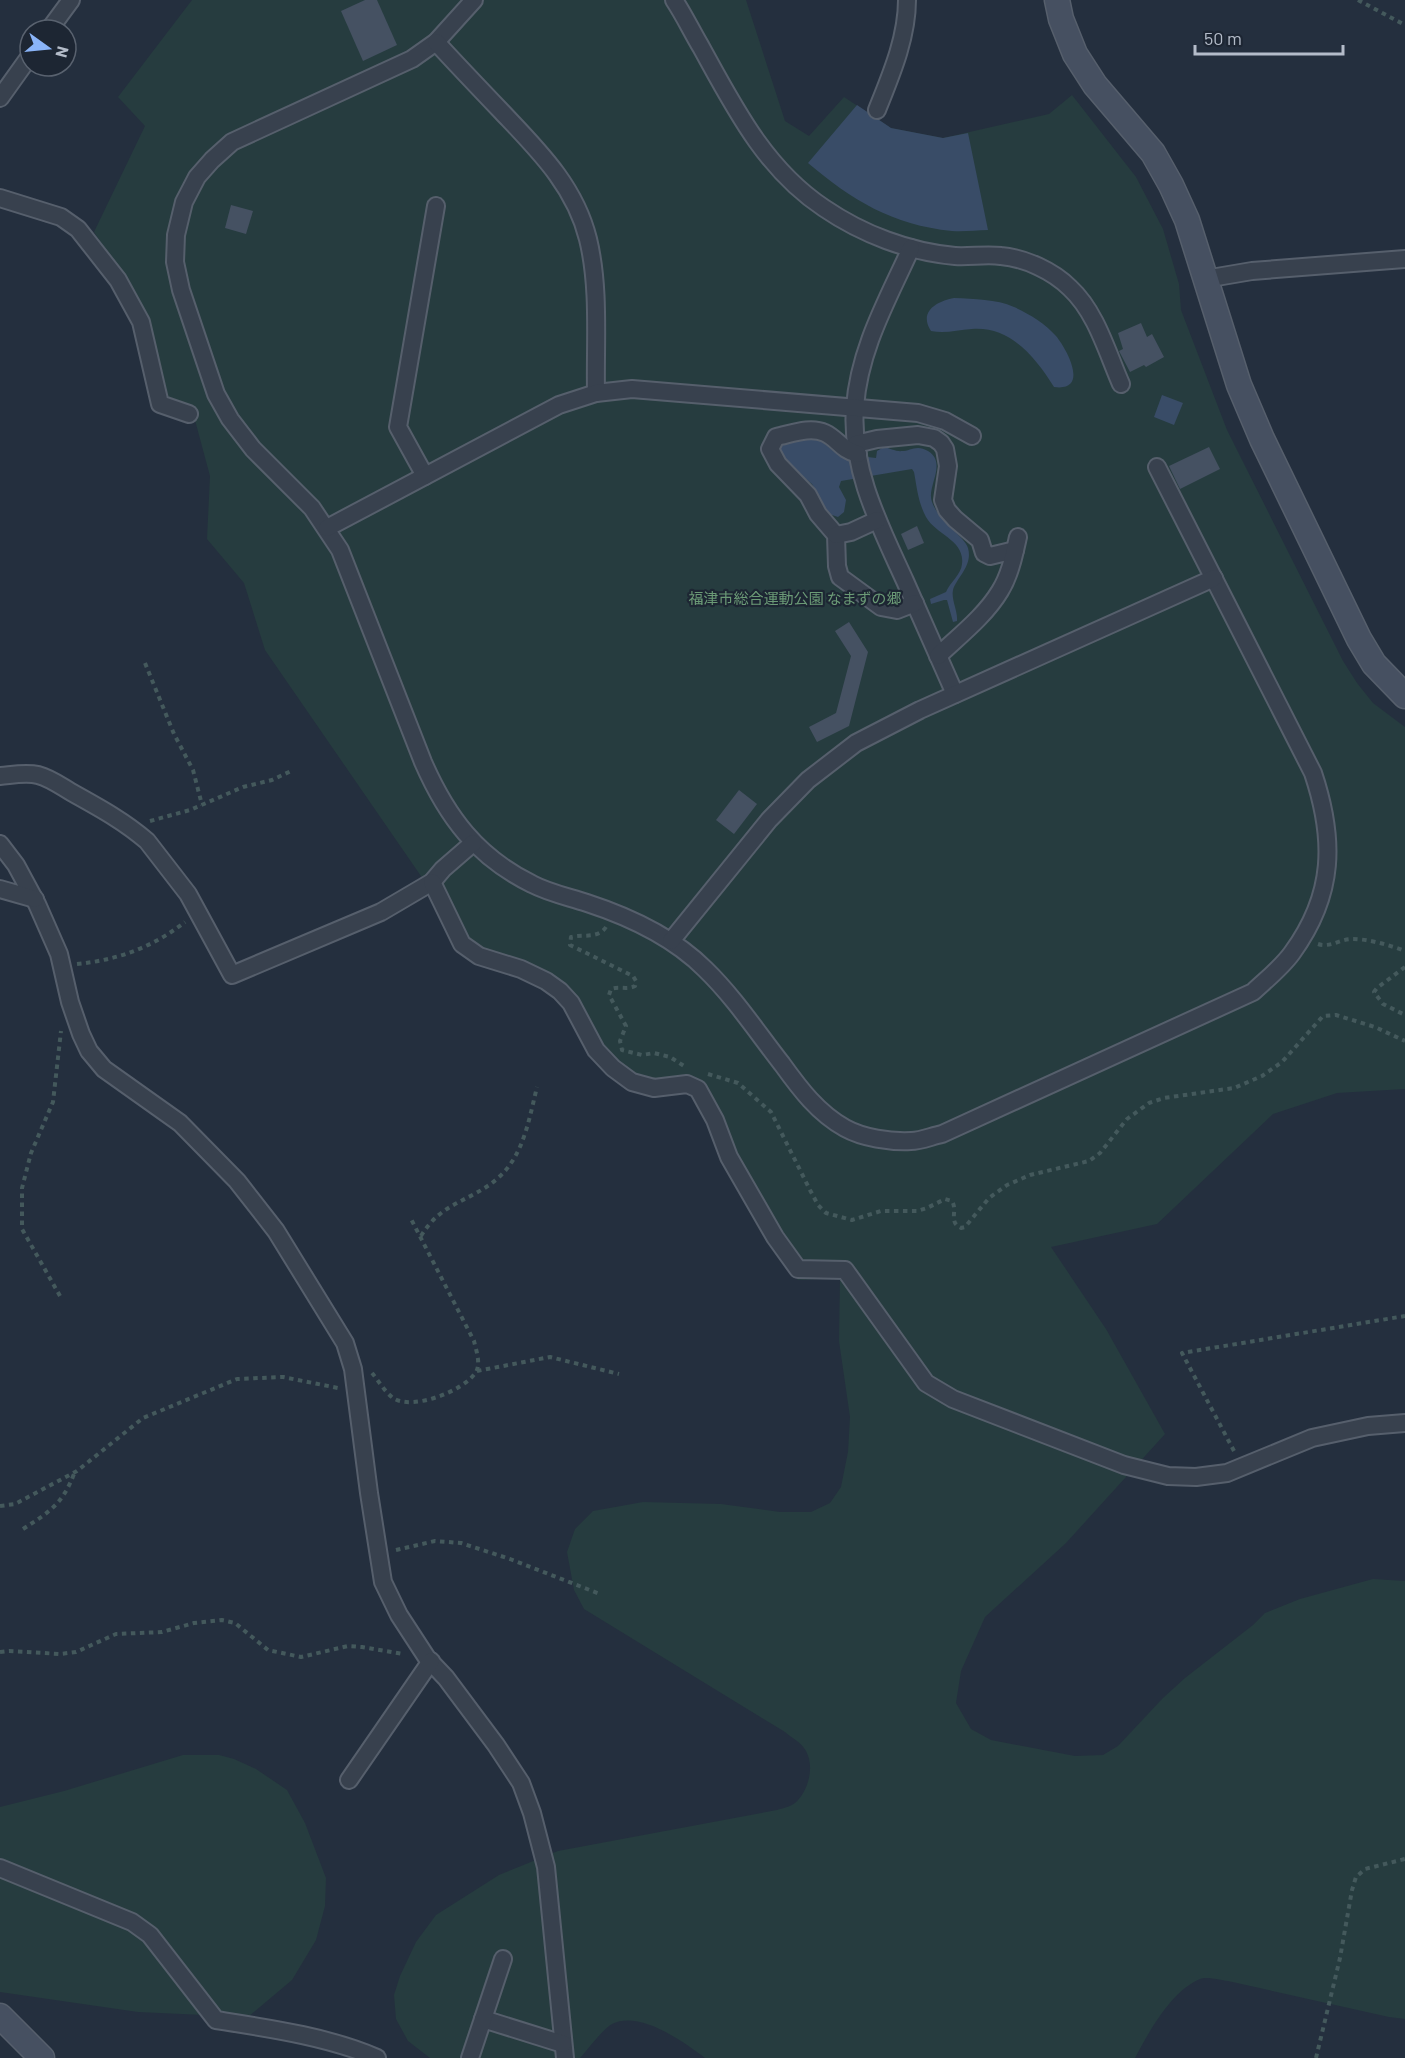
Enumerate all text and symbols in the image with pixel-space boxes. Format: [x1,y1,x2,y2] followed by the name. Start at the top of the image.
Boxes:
[18,18,78,78] north arrow
[1195,18,1344,56] scale bar
[1204,27,1242,49] text: 50 m
[52,44,74,60] text: N
[688,589,902,607] park label: 福津市総合運動公園 なまずの郷

